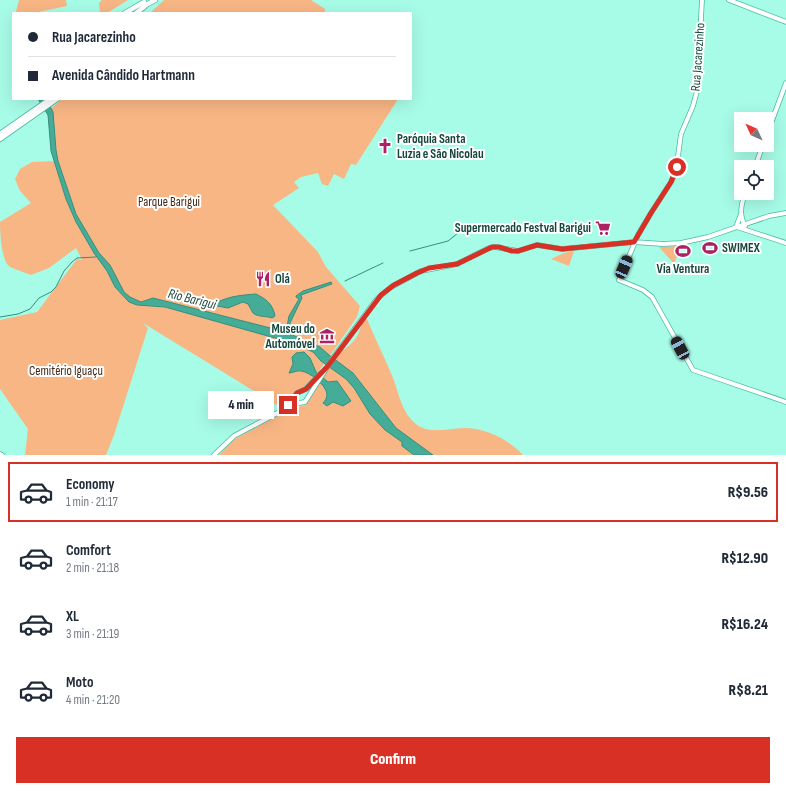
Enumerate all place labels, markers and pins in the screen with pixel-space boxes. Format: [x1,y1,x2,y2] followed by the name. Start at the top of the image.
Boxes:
[397,131,484,162] place label: Paróquia Santa Luzia e São Nicolau
[376,137,394,155] church icon: Paróquia Santa Luzia e São Nicolau
[594,219,612,237] supermarket icon: Supermercado Festval Barigui
[455,220,591,236] place label: Supermercado Festval Barigui
[701,239,719,257] sports icon: SWIMEX
[722,240,761,256] place label: SWIMEX
[674,242,692,260] sports icon: Via Ventura
[657,261,709,277] place label: Via Ventura
[254,270,272,288] restaurant icon: Olá
[275,271,290,287] place label: Olá
[265,321,315,352] place label: Museu do Automóvel
[318,327,336,345] museum icon: Museu do Automóvel

